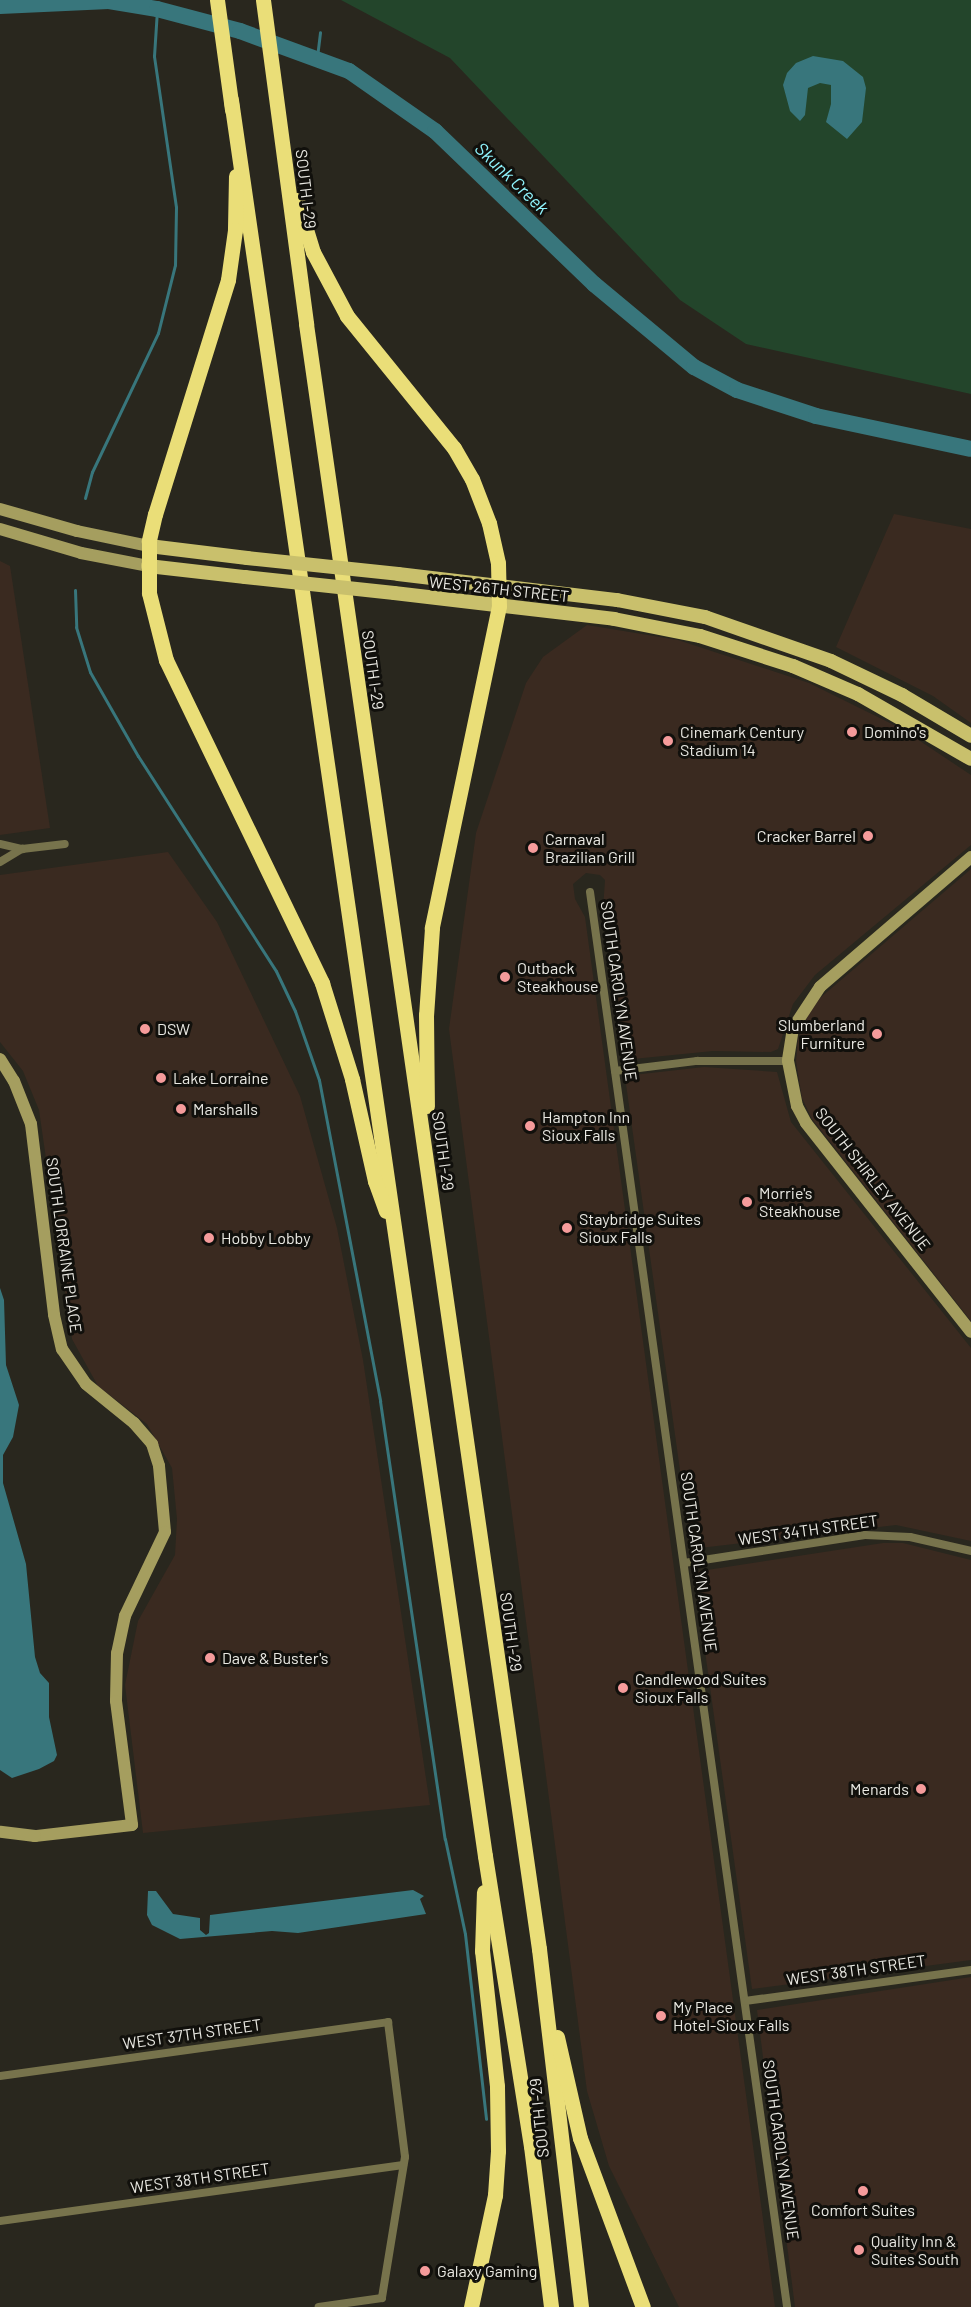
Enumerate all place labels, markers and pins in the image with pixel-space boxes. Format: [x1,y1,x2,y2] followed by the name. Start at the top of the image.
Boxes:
[680,722,804,760] place label: Cinemark Century Stadium 14
[864,722,926,742] place label: Domino's
[845,725,859,739] marker: Domino's
[661,734,675,748] marker: Cinemark Century Stadium 14
[757,826,856,846] place label: Cracker Barrel
[545,829,635,867] place label: Carnaval Brazilian Grill
[861,829,875,843] marker: Cracker Barrel
[526,841,540,855] marker: Carnaval Brazilian Grill
[517,958,599,996] place label: Outback Steakhouse
[498,970,512,984] marker: Outback Steakhouse
[778,1015,865,1053] place label: Slumberland Furniture
[157,1019,190,1039] place label: DSW
[138,1022,152,1036] marker: DSW
[870,1027,884,1041] marker: Slumberland Furniture
[173,1068,268,1088] place label: Lake Lorraine
[154,1071,168,1085] marker: Lake Lorraine
[193,1099,258,1119] place label: Marshalls
[174,1102,188,1116] marker: Marshalls
[542,1107,630,1145] place label: Hampton Inn Sioux Falls
[523,1119,537,1133] marker: Hampton Inn Sioux Falls
[759,1183,841,1221] place label: Morrie's Steakhouse
[740,1195,754,1209] marker: Morrie's Steakhouse
[579,1209,701,1247] place label: Staybridge Suites Sioux Falls
[560,1221,574,1235] marker: Staybridge Suites Sioux Falls
[221,1228,311,1248] place label: Hobby Lobby
[202,1231,216,1245] marker: Hobby Lobby
[222,1648,329,1668] place label: Dave & Buster's
[203,1651,217,1665] marker: Dave & Buster's
[635,1669,766,1707] place label: Candlewood Suites Sioux Falls
[616,1681,630,1695] marker: Candlewood Suites Sioux Falls
[850,1779,909,1799] place label: Menards
[914,1782,928,1796] marker: Menards
[673,1997,790,2035] place label: My Place Hotel-Sioux Falls
[654,2009,668,2023] marker: My Place Hotel-Sioux Falls
[856,2184,870,2198] marker: Comfort Suites
[811,2200,915,2220] place label: Comfort Suites
[871,2231,959,2269] place label: Quality Inn & Suites South
[852,2243,866,2257] marker: Quality Inn & Suites South
[437,2261,537,2281] place label: Galaxy Gaming
[418,2264,432,2278] marker: Galaxy Gaming

